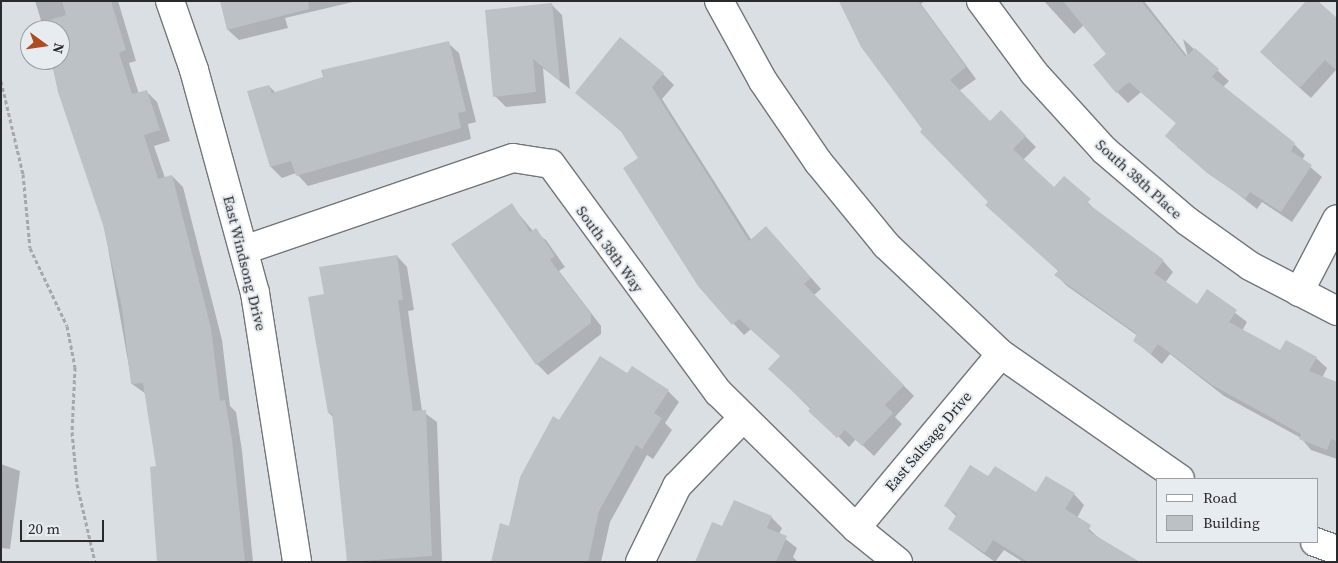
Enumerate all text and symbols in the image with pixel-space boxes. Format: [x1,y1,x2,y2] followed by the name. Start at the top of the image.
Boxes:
[20,20,70,70] north arrow
[48,41,70,56] text: N
[1092,135,1186,223] street label: South 38th Place
[219,193,271,333] street label: East Windsong Drive
[572,202,648,296] street label: South 38th Way
[881,387,975,495] street label: East Saltsage Drive
[1156,478,1318,543] legend
[1203,487,1237,508] text: Road
[22,510,106,542] scale bar
[1203,512,1260,533] text: Building
[28,518,60,539] text: 20 m

